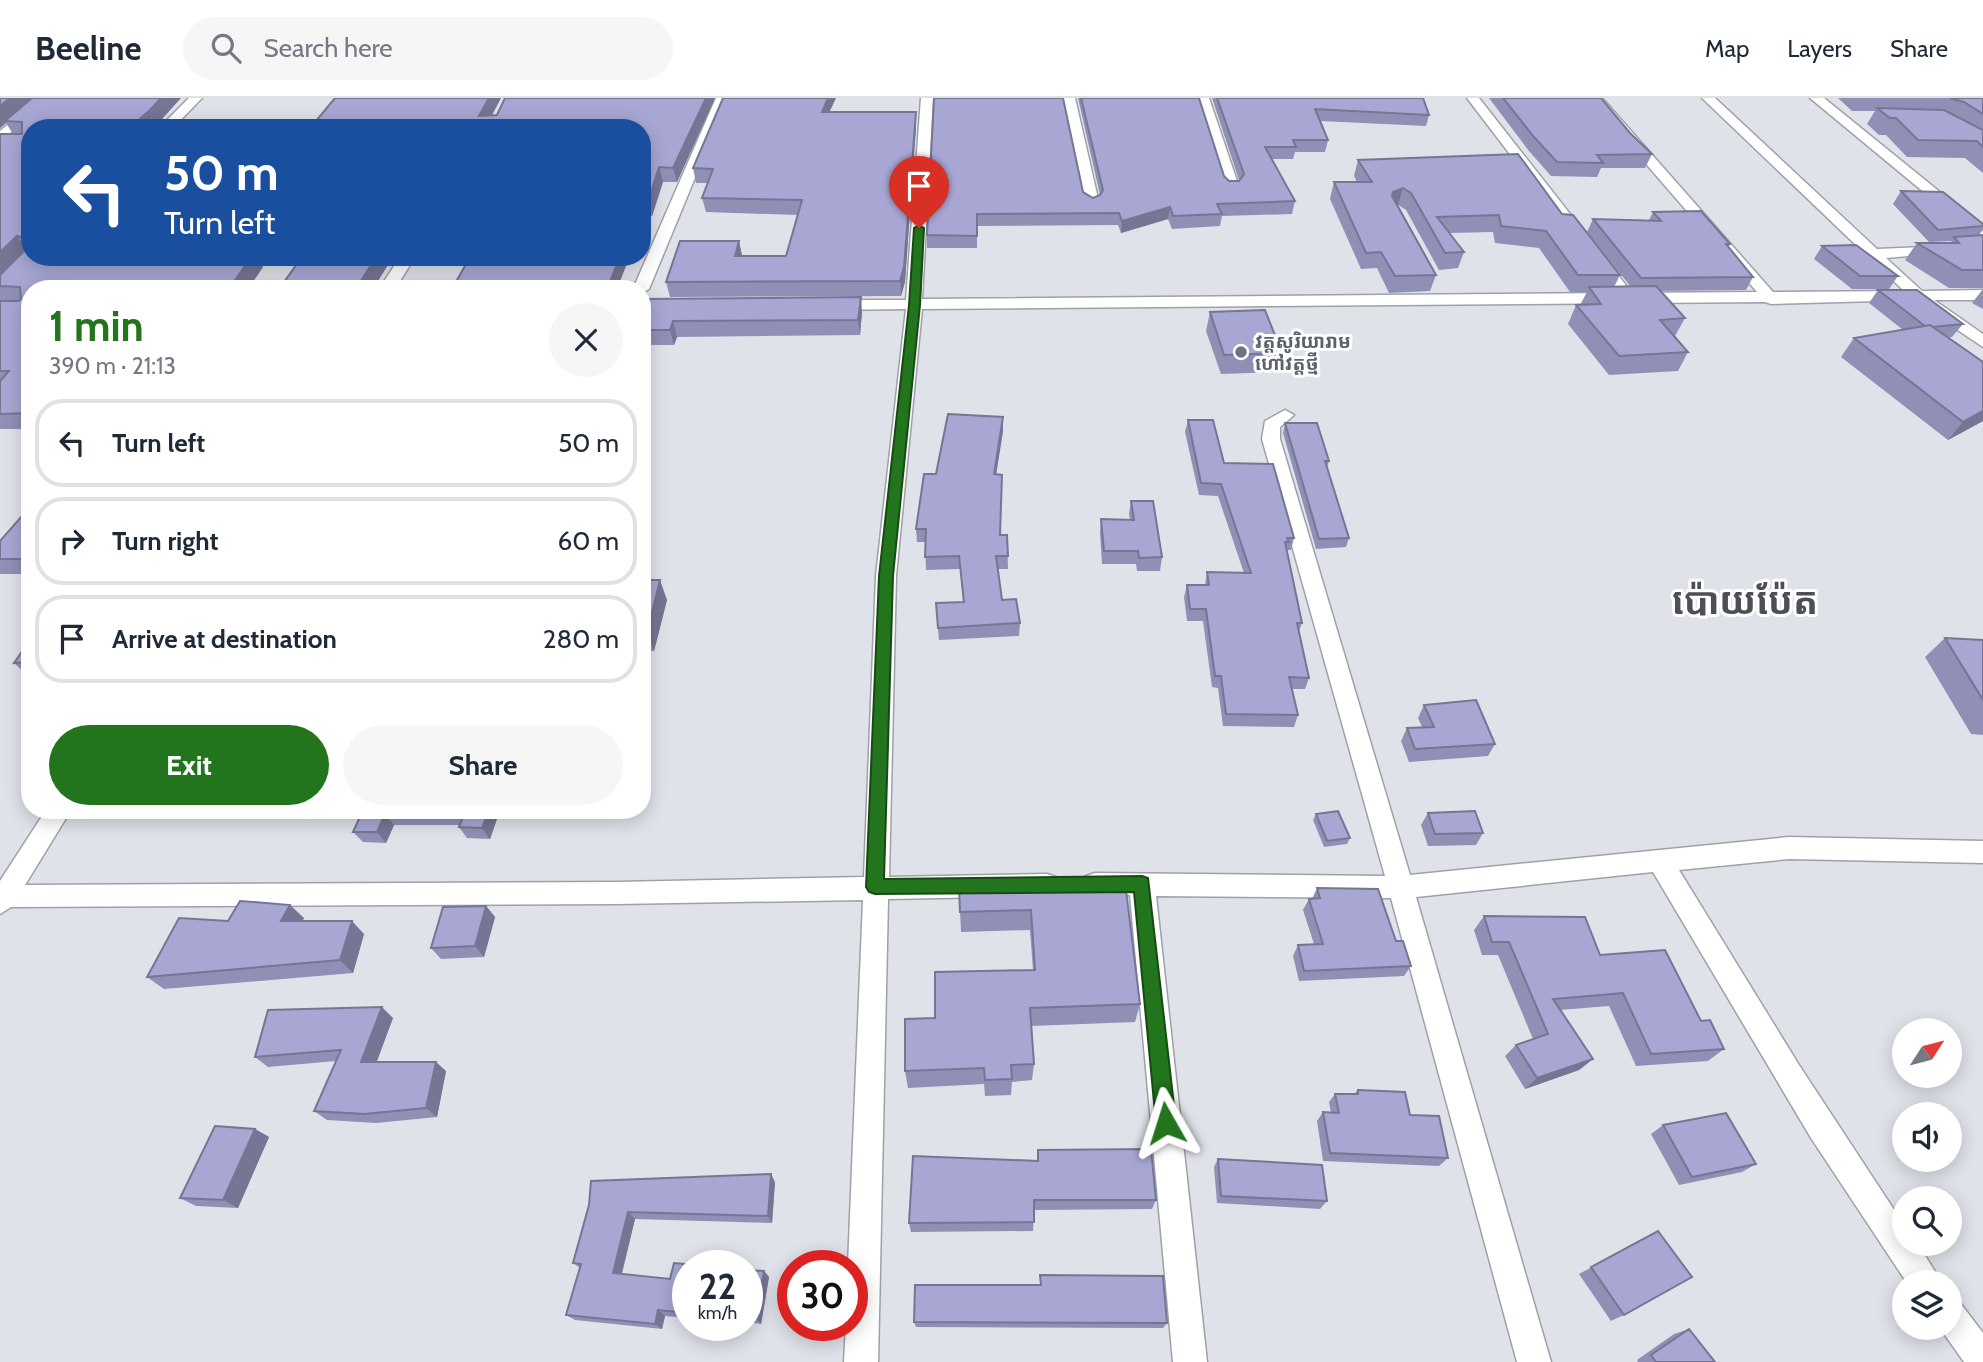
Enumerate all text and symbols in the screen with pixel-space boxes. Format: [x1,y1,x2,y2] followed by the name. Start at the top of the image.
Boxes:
[183,17,673,80] search box
[35,28,141,68] text: Beeline
[207,29,245,67] icon: search
[263,32,393,64] text: Search here
[1705,34,1749,63] text: Map
[1787,34,1852,63] text: Layers
[1890,34,1948,63] text: Share
[164,143,279,202] text: 50 m
[49,147,140,238] icon: left
[889,156,949,228] pin
[900,167,938,205] icon: arrive
[164,203,275,242] text: Turn left
[49,300,144,352] text: 1 min
[549,303,623,377] button: close
[1255,330,1351,375] place label: វត្តសូរិយារាម ហៅវត្តថ្មី
[1233,344,1249,360] marker: វត្តសូរិយារាម ហៅវត្តថ្មី
[49,352,176,380] text: 390 m · 21:13
[53,424,91,462] icon: left
[112,427,205,459] text: Turn left
[558,427,619,459] text: 50 m
[53,522,91,560] icon: right
[112,525,218,557] text: Turn right
[557,525,619,557] text: 60 m
[1672,578,1818,623] district label: ប៉ោយប៉ែត
[53,620,91,658] icon: arrive
[112,623,337,655] text: Arrive at destination
[543,623,619,655] text: 280 m
[49,725,329,805] button: Exit
[343,725,623,805] button: Share
[1892,1018,1962,1088] north arrow
[1892,1018,1962,1340] map controls
[1129,1086,1203,1160] position arrow
[1892,1102,1962,1172] button: sound
[1892,1186,1962,1256] button: search
[777,1250,868,1341] speed limit sign: 30
[699,1265,736,1308] text: 22
[1892,1270,1962,1340] button: layers
[698,1302,737,1324] text: km/h

